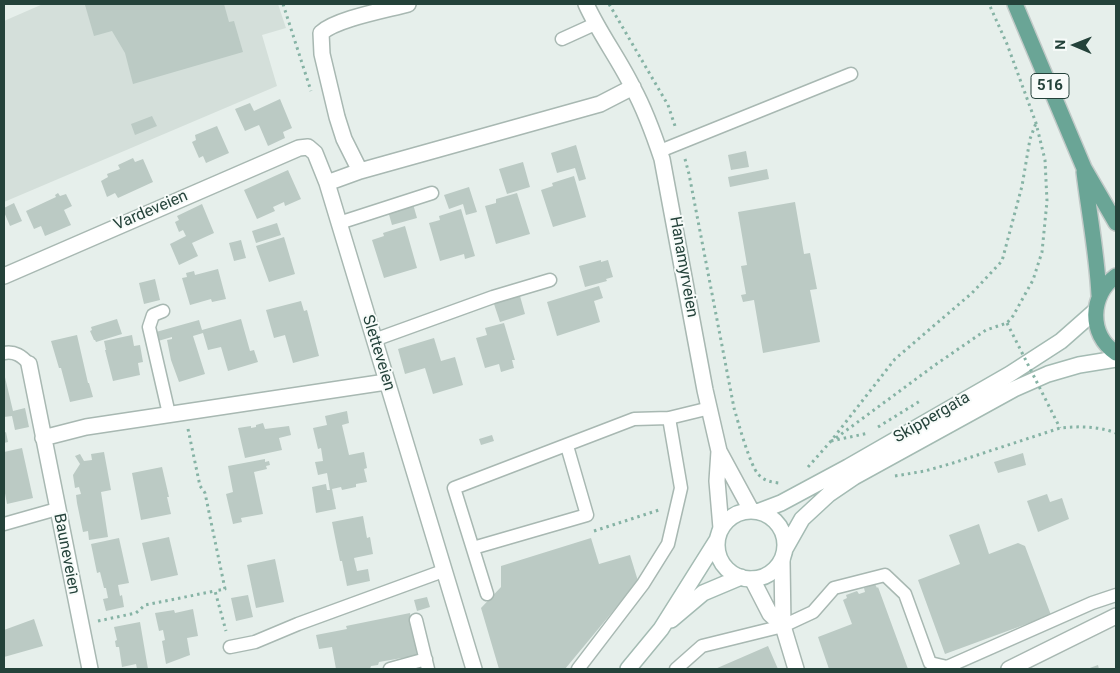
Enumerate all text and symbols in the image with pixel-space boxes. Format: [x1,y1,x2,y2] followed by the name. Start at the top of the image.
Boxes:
[1050,20,1100,70] north arrow
[1052,40,1068,50] text: N
[1031,74,1069,98] road number: 516
[111,187,191,235] street label: Vardeveien
[665,215,701,319] street label: Hanamyrveien
[357,313,399,393] street label: Sletteveien
[890,388,974,448] street label: Skippergata
[49,512,83,596] street label: Bauneveien

